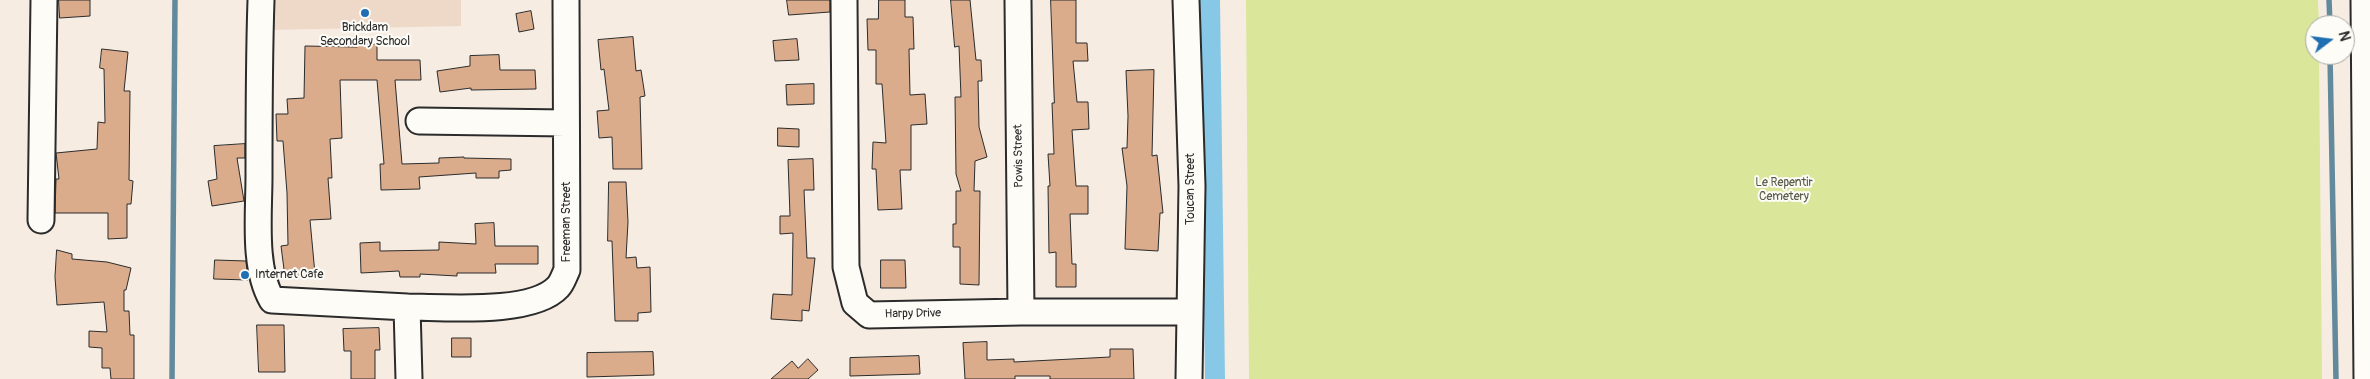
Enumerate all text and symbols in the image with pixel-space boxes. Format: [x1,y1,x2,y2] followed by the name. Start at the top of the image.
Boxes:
[359,7,371,19] marker: Brickdam Secondary School
[2305,15,2355,65] north arrow
[320,21,410,49] place label: Brickdam Secondary School
[2335,29,2353,43] text: N
[1011,124,1027,188] street label: Powis Street
[1184,153,1198,225] street label: Toucan Street
[1755,176,1813,204] park label: Le Repentir Cemetery
[560,182,574,262] street label: Freeman Street
[255,268,323,282] place label: Internet Cafe
[239,269,251,281] marker: Internet Cafe
[885,306,941,322] street label: Harpy Drive

